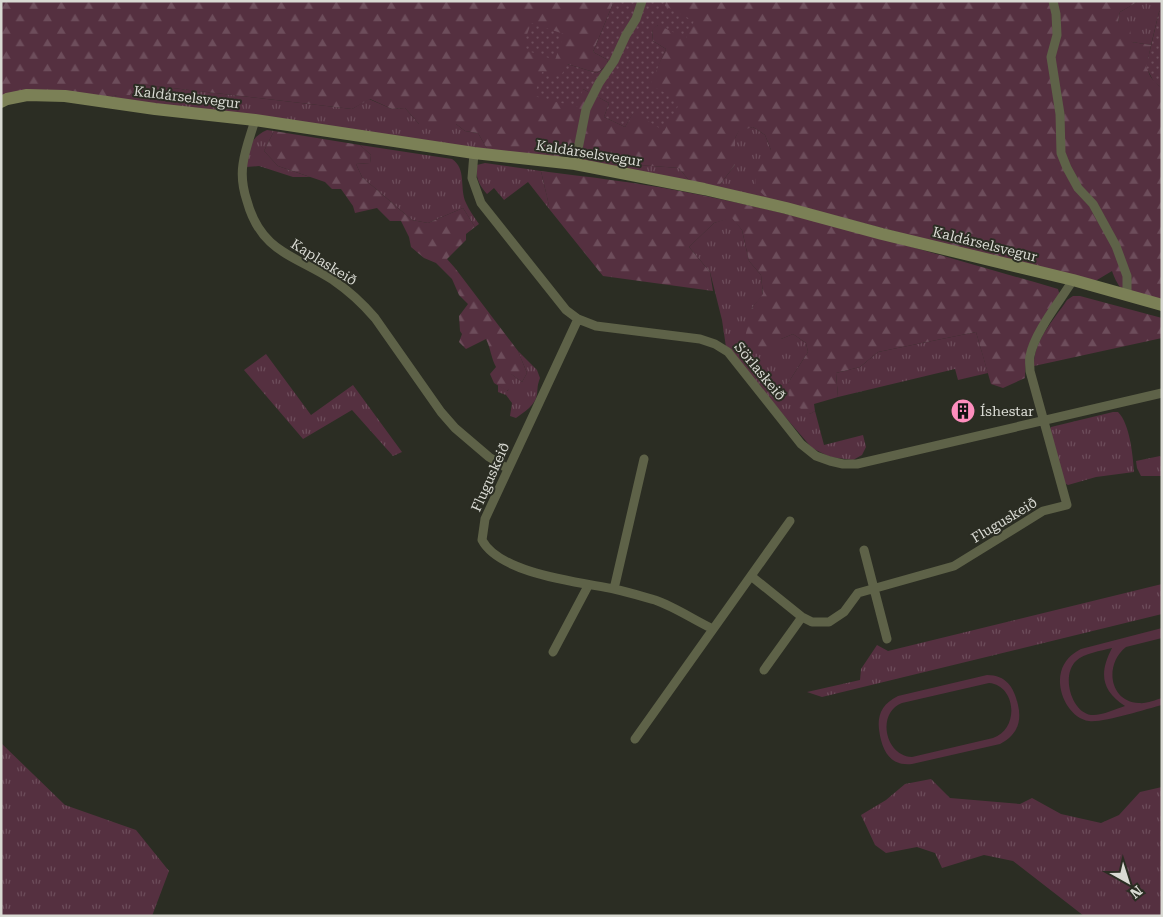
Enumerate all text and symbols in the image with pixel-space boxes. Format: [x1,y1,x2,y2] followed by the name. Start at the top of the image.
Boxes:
[133,83,241,111] street label: Kaldárselsvegur
[535,137,643,169] street label: Kaldárselsvegur
[931,223,1039,265] street label: Kaldárselsvegur
[288,236,360,288] street label: Kaplaskeið
[731,339,789,403] street label: Sörlaskeið
[950,398,976,424] building icon: Íshestar
[980,403,1034,419] place label: Íshestar
[468,440,512,514] street label: Fluguskeið
[968,494,1040,546] street label: Fluguskeið
[1103,857,1153,907] north arrow
[1127,882,1145,902] text: N

